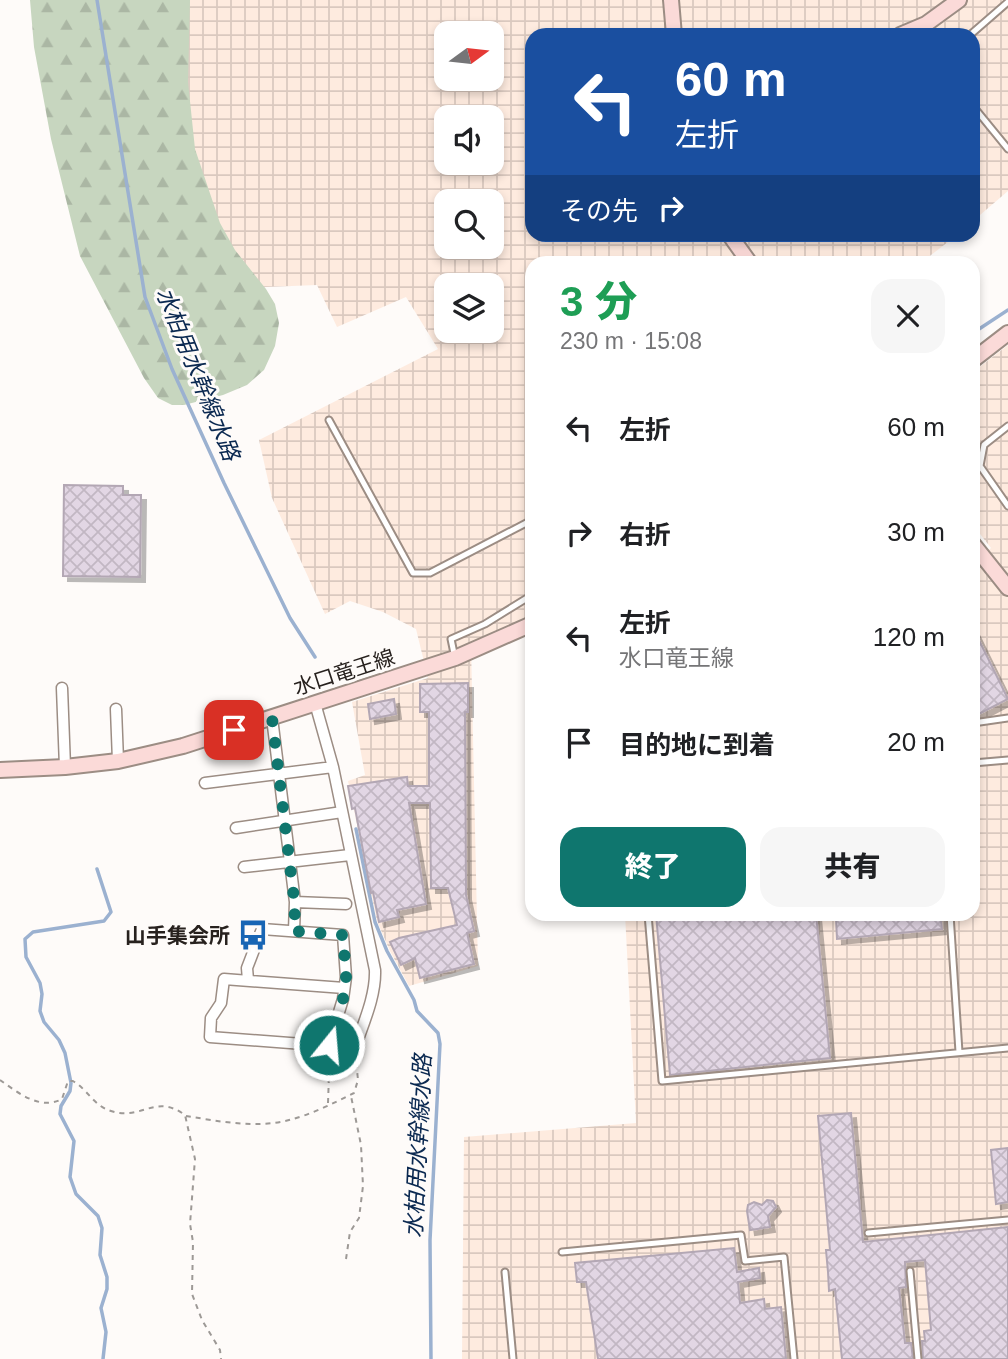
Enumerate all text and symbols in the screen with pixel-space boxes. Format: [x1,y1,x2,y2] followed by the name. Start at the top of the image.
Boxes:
[434,21,504,91] north arrow
[434,21,504,343] map controls
[675,52,787,106] text: 60 m
[560,56,651,147] icon: left
[434,105,504,175] button: sound
[675,117,739,153] text: 左折
[434,189,504,259] button: search
[652,189,690,227] icon: right
[560,196,638,226] text: その先
[434,273,504,343] button: layers
[560,278,637,325] text: 3 分
[871,279,945,353] button: close
[151,284,245,466] water label: 水柏用水幹線水路
[560,328,702,354] text: 230 m · 15:08
[560,409,598,447] icon: left
[887,412,945,442] text: 60 m
[619,415,671,445] text: 左折
[560,514,598,552] icon: right
[887,517,945,547] text: 30 m
[619,520,671,550] text: 右折
[619,608,671,638] text: 左折
[560,619,598,657] icon: left
[873,622,945,652] text: 120 m
[291,645,397,699] street label: 水口竜王線
[619,645,734,671] text: 水口竜王線
[204,700,264,760] pin
[215,711,253,749] icon: arrive
[560,724,598,762] icon: arrive
[887,727,945,757] text: 20 m
[619,730,775,760] text: 目的地に到着
[560,827,746,907] button: 終了
[760,827,945,907] button: 共有
[236,918,270,952] bus stop icon: 山手集会所
[125,924,230,947] place label: 山手集会所
[292,1008,366,1082] position arrow
[400,1051,436,1239] water label: 水柏用水幹線水路

